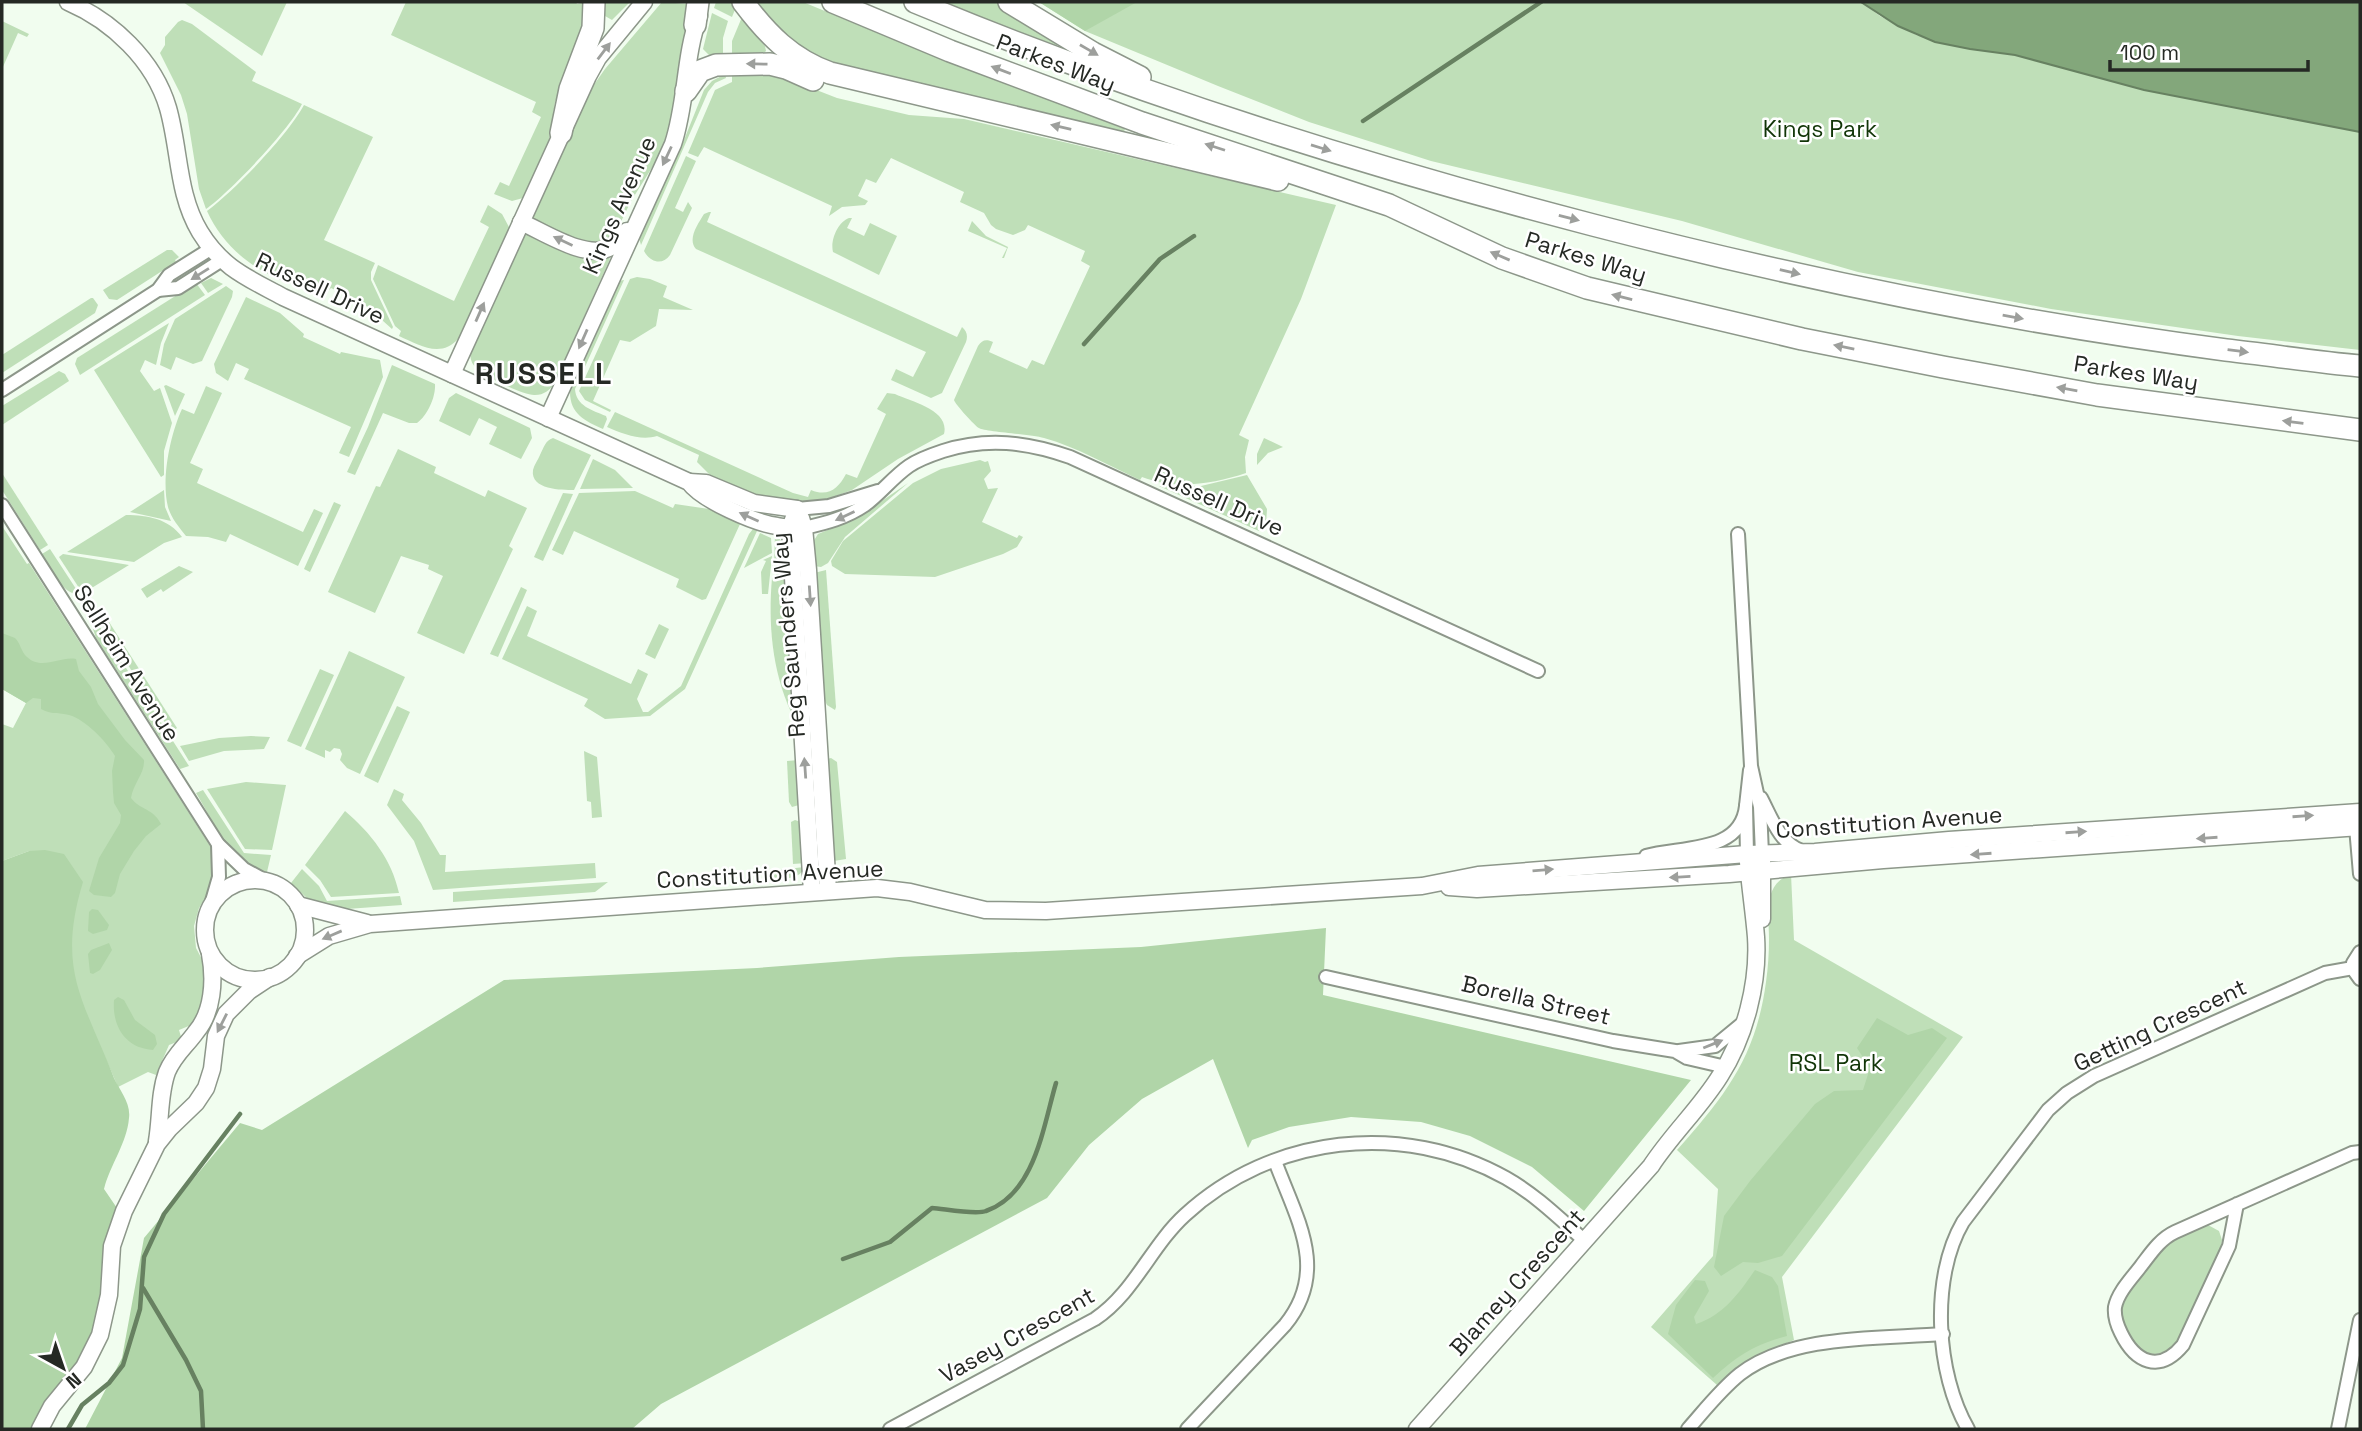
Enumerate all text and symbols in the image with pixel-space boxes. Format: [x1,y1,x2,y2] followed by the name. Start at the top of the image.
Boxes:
[992,26,1120,100] street label: Parkes Way
[2110,28,2308,72] scale bar
[2120,39,2179,66] text: 100 m
[596,42,610,60] one-way arrow
[1079,44,1098,56] one-way arrow
[745,58,767,70] one-way arrow
[990,64,1011,75] one-way arrow
[1763,114,1877,144] park label: Kings Park
[1050,121,1072,132] one-way arrow
[575,132,663,278] street label: Kings Avenue
[1204,141,1225,152] one-way arrow
[1311,144,1332,154] one-way arrow
[661,146,673,166] one-way arrow
[1558,214,1579,224] one-way arrow
[1522,224,1650,290] street label: Parkes Way
[553,235,573,247] one-way arrow
[251,245,389,331] street label: Russell Drive
[1489,251,1510,262] one-way arrow
[190,267,210,280] one-way arrow
[1779,267,1801,278] one-way arrow
[1611,291,1633,302] one-way arrow
[474,302,486,322] one-way arrow
[2002,312,2024,323] one-way arrow
[577,329,588,350] one-way arrow
[1833,342,1855,353] one-way arrow
[2227,346,2249,357] one-way arrow
[2072,348,2200,398] street label: Parkes Way
[475,354,613,393] district label: RUSSELL
[2056,384,2078,395] one-way arrow
[2281,416,2303,427] one-way arrow
[1150,459,1288,543] street label: Russell Drive
[835,510,855,521] one-way arrow
[739,511,759,523] one-way arrow
[764,531,812,739] street label: Reg Saunders Way
[67,579,187,747] street label: Sellheim Avenue
[805,585,816,607] one-way arrow
[799,757,810,779] one-way arrow
[1775,799,2003,845] street label: Constitution Avenue
[2293,810,2315,821] one-way arrow
[2066,826,2088,837] one-way arrow
[2196,833,2218,844] one-way arrow
[1969,849,1991,860] one-way arrow
[656,853,884,895] street label: Constitution Avenue
[1532,864,1554,875] one-way arrow
[1669,872,1691,883] one-way arrow
[321,930,342,941] one-way arrow
[1459,968,1613,1032] street label: Borella Street
[2069,972,2251,1078] street label: Getting Crescent
[217,1013,228,1033] one-way arrow
[1702,1039,1723,1050] one-way arrow
[1789,1048,1883,1078] park label: RSL Park
[1443,1202,1591,1362] street label: Blamey Crescent
[934,1280,1100,1390] street label: Vasey Crescent
[28,1333,98,1403] north arrow
[61,1367,87,1394] text: N

